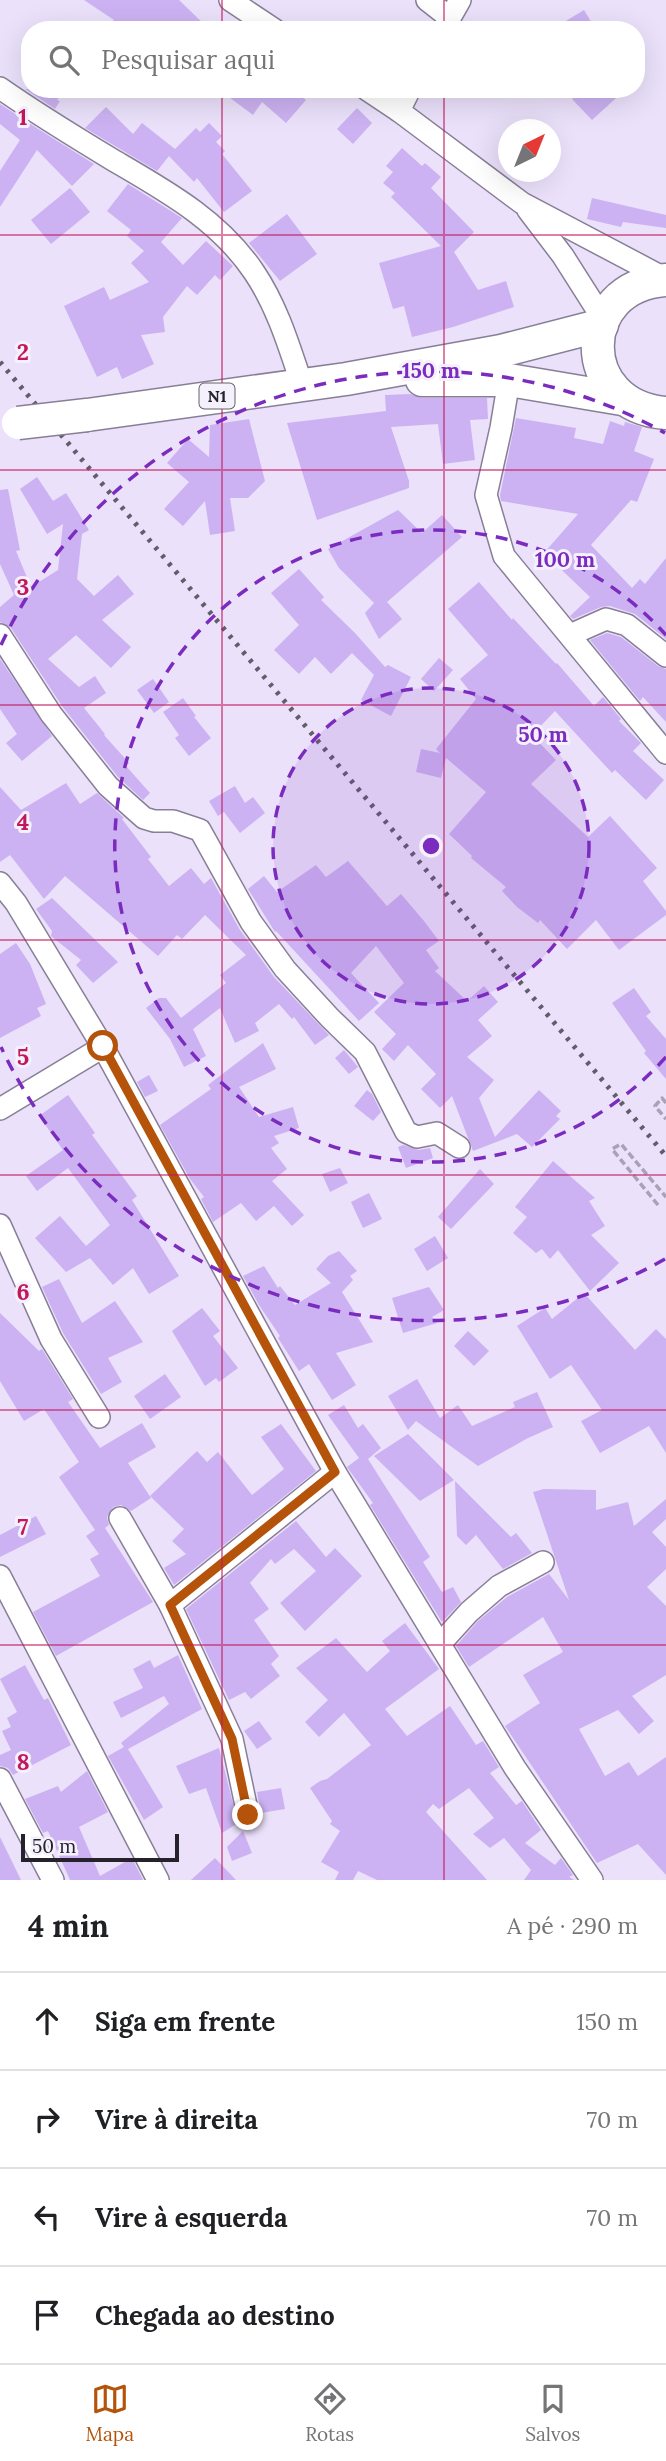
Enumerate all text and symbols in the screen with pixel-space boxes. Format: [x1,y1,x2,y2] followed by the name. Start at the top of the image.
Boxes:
[21,21,645,98] search box
[45,41,83,79] icon: search
[101,43,275,76] text: Pesquisar aqui
[18,102,28,131] text: 1
[498,119,561,182] north arrow
[17,337,29,366] text: 2
[402,357,460,384] text: 150 m
[200,384,234,408] road number: N1
[535,546,595,573] text: 100 m
[17,572,29,601] text: 3
[518,721,568,748] text: 50 m
[17,807,29,836] text: 4
[419,834,443,858] centre of rings
[87,1030,118,1061] route start
[17,1042,29,1071] text: 5
[16,1277,30,1306] text: 6
[18,1512,29,1541] text: 7
[16,1747,30,1776] text: 8
[232,1799,263,1830] route end
[21,1831,178,1863] scale bar
[32,1834,76,1858] text: 50 m
[28,1907,109,1945] text: 4 min
[507,1911,638,1940] text: A pé · 290 m
[28,2002,66,2040] icon: ahead
[95,2005,275,2038] text: Siga em frente
[576,2007,638,2036] text: 150 m
[28,2100,66,2138] icon: right
[95,2103,258,2136] text: Vire à direita
[587,2105,638,2134] text: 70 m
[28,2198,66,2236] icon: left
[95,2201,288,2234] text: Vire à esquerda
[587,2203,638,2232] text: 70 m
[28,2296,66,2334] icon: arrive
[95,2299,335,2332] text: Chegada ao destino
[86,2380,134,2446] tab: Mapa
[305,2380,354,2446] tab: Rotas
[525,2380,580,2446] tab: Salvos

